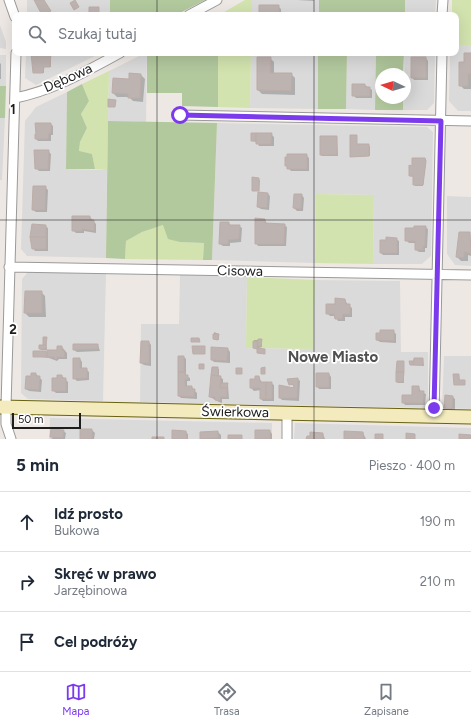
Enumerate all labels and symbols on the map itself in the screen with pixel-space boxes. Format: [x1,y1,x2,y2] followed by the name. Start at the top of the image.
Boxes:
[41,60,95,96] street label: Dębowa
[375,68,411,104] north arrow
[10,102,16,117] text: 1
[171,106,189,124] route start
[217,262,263,280] street label: Cisowa
[9,322,17,337] text: 2
[288,348,379,366] district label: Nowe Miasto
[425,399,443,417] route end
[201,403,269,421] street label: Świerkowa
[12,411,81,430] scale bar

